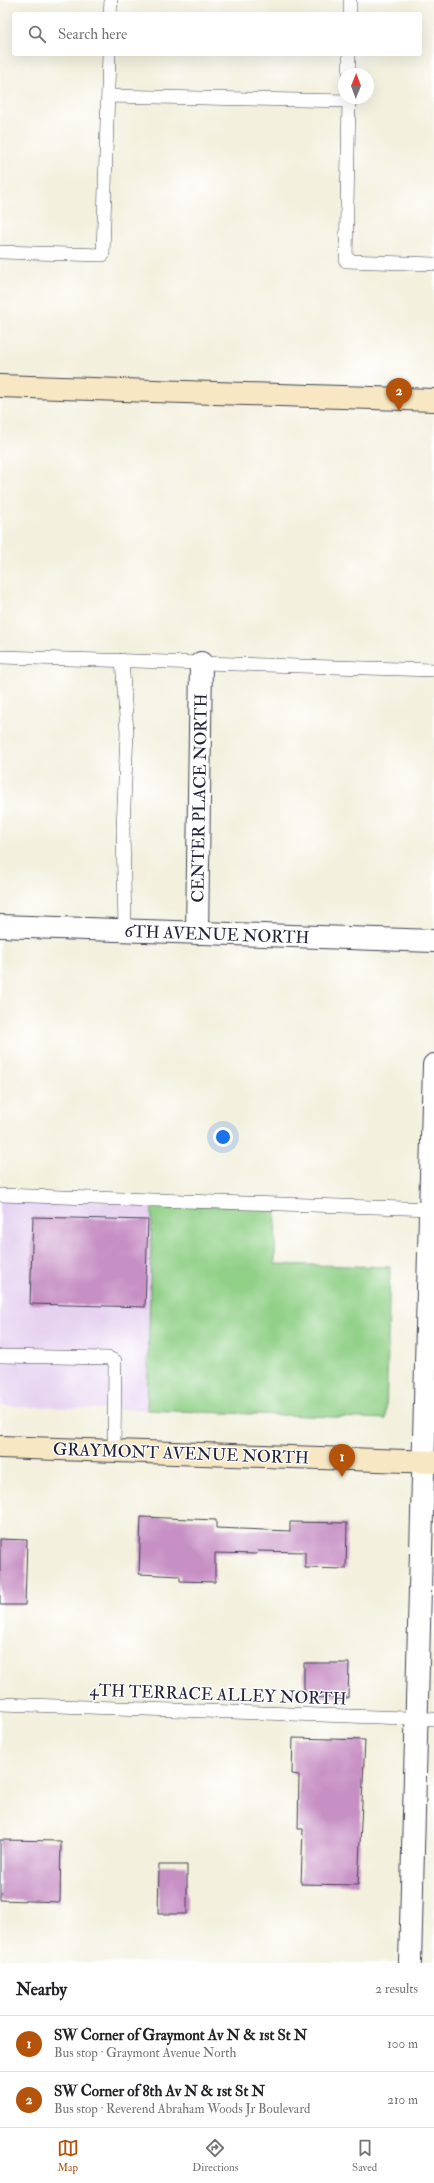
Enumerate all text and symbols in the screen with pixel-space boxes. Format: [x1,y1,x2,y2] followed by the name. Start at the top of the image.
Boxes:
[12,12,422,56] search box
[26,23,48,45] icon: search
[58,25,127,44] text: Search here
[338,68,374,104] north arrow
[386,378,412,411] pin: 2
[187,693,212,903] street label: CENTER PLACE NORTH
[124,921,310,948] street label: 6TH AVENUE NORTH
[213,1127,233,1147] your location
[53,1439,309,1468] street label: GRAYMONT AVENUE NORTH
[329,1444,355,1477] pin: 1
[89,1680,347,1709] street label: 4TH TERRACE ALLEY NORTH
[16,1979,67,2000] text: Nearby
[375,1981,418,1997] text: 2 results
[54,2026,307,2045] text: SW Corner of Graymont Av N & 1st St N
[27,2036,31,2052] text: 1
[387,2036,418,2052] text: 100 m
[54,2045,236,2061] text: Bus stop · Graymont Avenue North
[54,2082,265,2101] text: SW Corner of 8th Av N & 1st St N
[26,2092,32,2108] text: 2
[387,2092,418,2108] text: 210 m
[54,2101,310,2117] text: Bus stop · Reverend Abraham Woods Jr Boulevard
[57,2137,79,2174] tab: Map
[192,2137,239,2174] tab: Directions
[352,2137,377,2174] tab: Saved

